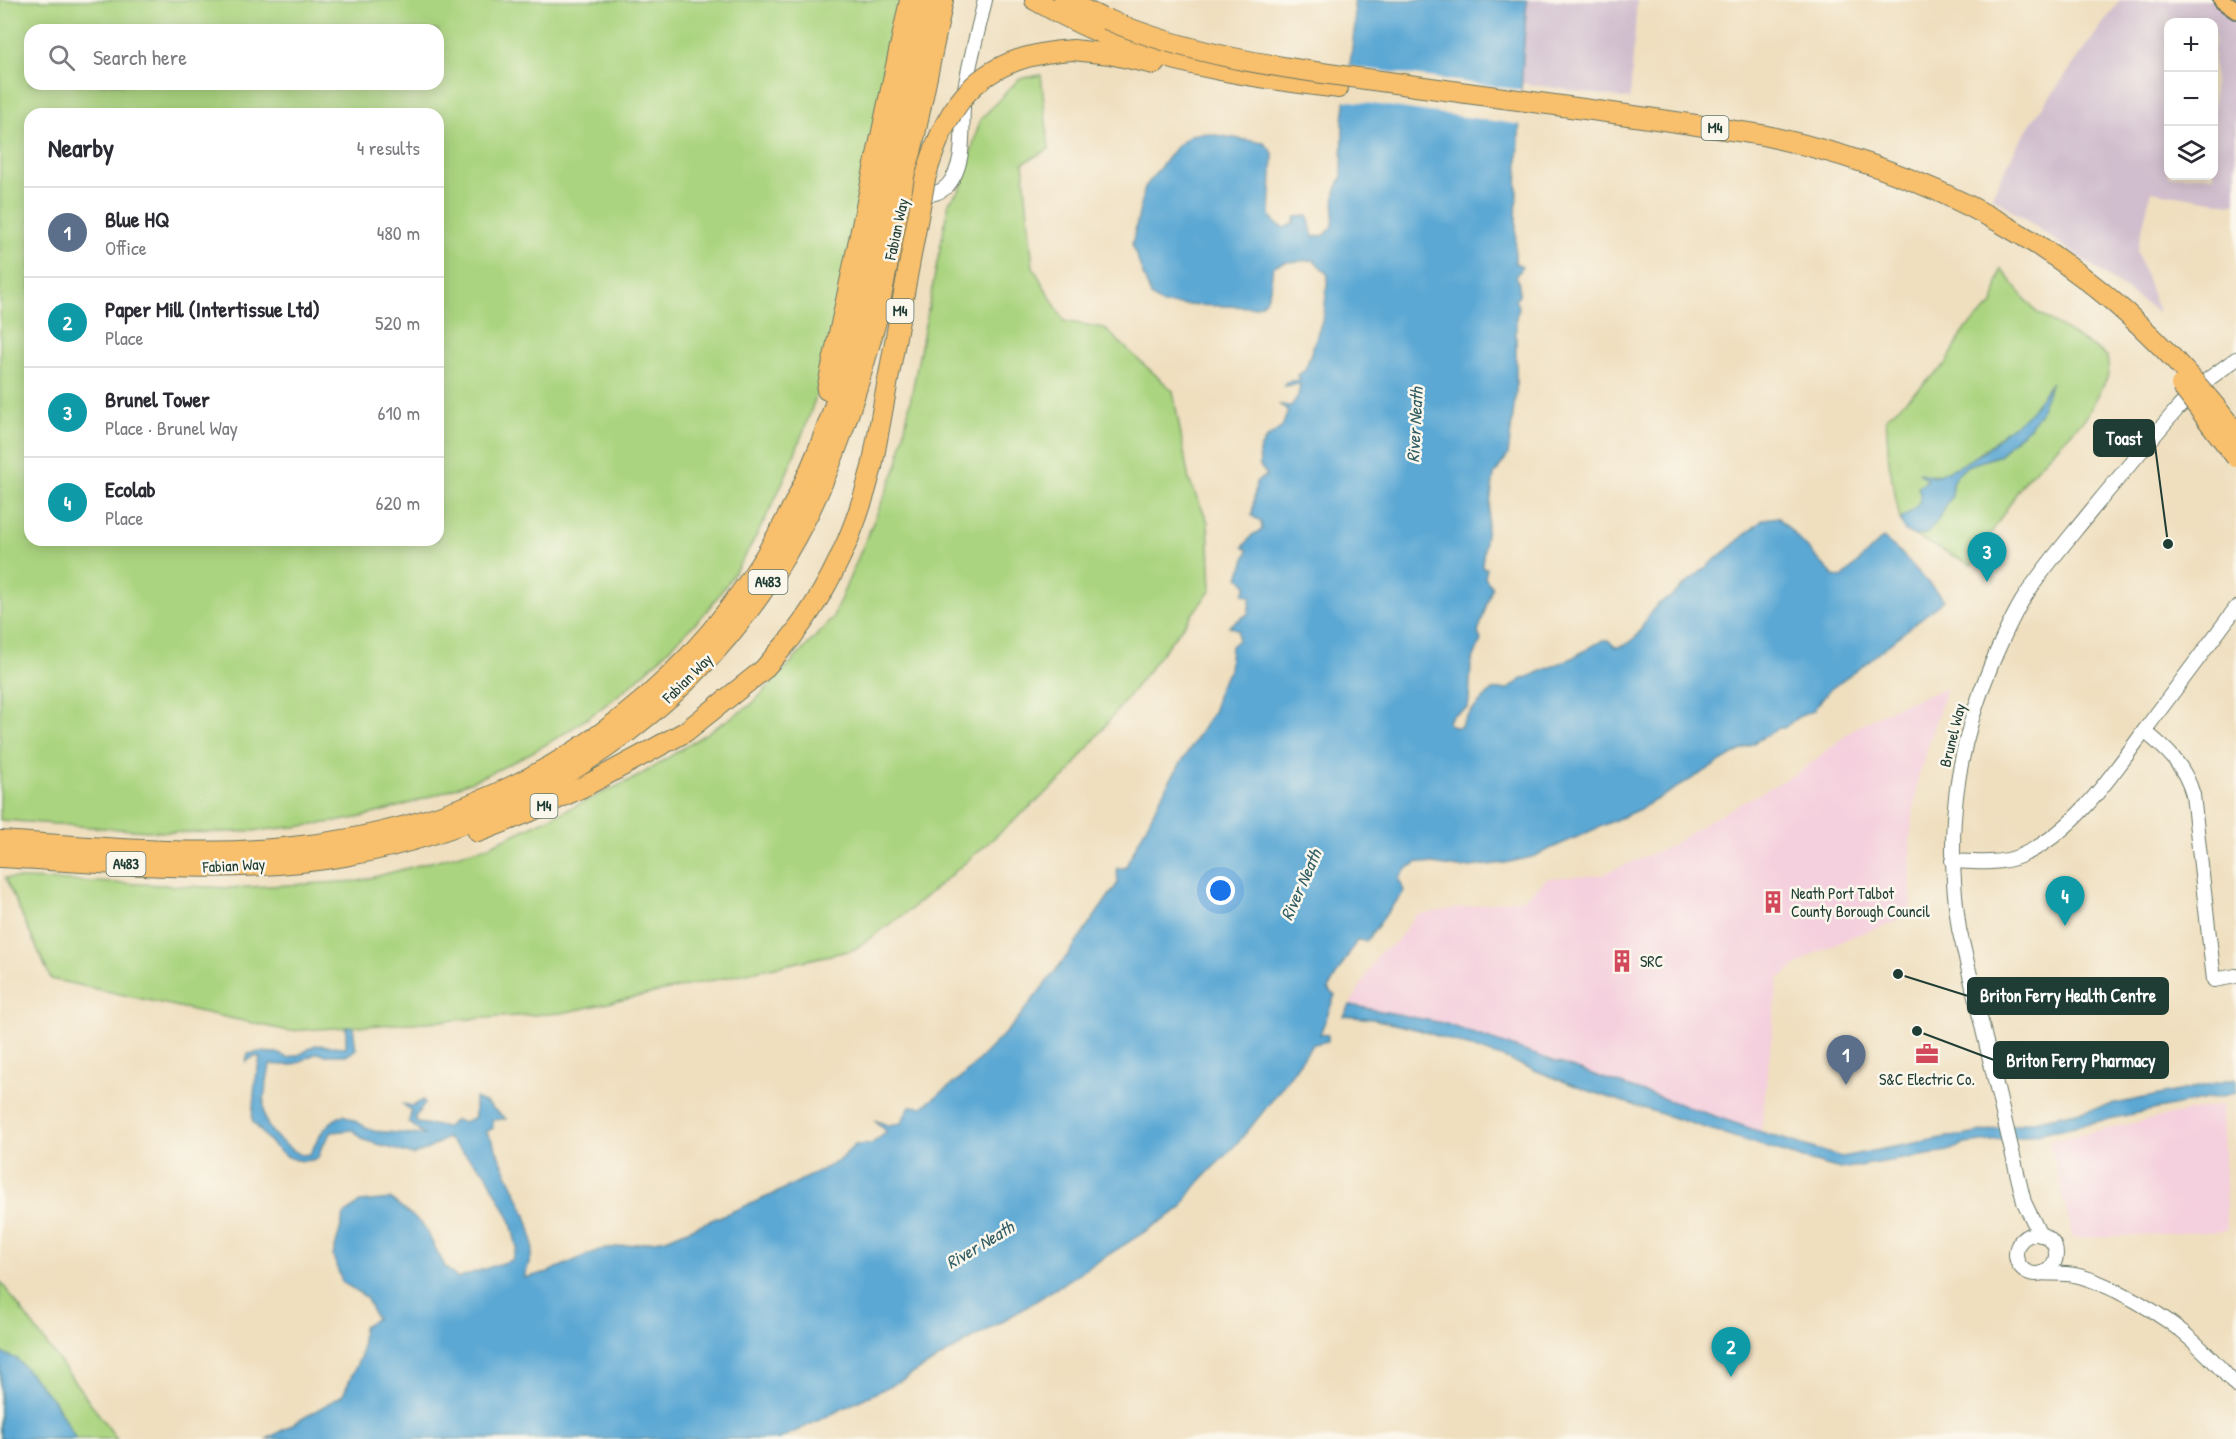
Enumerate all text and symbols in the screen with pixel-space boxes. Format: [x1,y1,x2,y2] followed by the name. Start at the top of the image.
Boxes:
[2164,18,2218,180] map controls
[2164,18,2218,72] button: +
[24,24,444,90] search box
[45,41,78,74] icon: search
[93,42,187,72] text: Search here
[2164,72,2218,126] button: −
[1702,116,1728,140] road number: M4
[2164,126,2218,180] button: layers
[48,130,114,165] text: Nearby
[357,134,420,161] text: 4 results
[879,196,913,263] street label: Fabian Way
[105,204,169,234] text: Blue HQ
[64,219,71,246] text: 1
[377,219,420,246] text: 480 m
[105,234,147,261] text: Office
[105,294,320,324] text: Paper Mill (Intertissue Ltd)
[886,299,914,323] road number: M4
[63,309,72,336] text: 2
[375,309,420,336] text: 520 m
[105,324,144,351] text: Place
[105,384,210,414] text: Brunel Tower
[1400,385,1429,463] water label: River Neath
[63,399,72,426] text: 3
[378,399,420,426] text: 610 m
[105,414,238,441] text: Place · Brunel Way
[2094,420,2154,456] callout: Toast
[2105,426,2143,451] text: Toast
[105,474,156,504] text: Ecolab
[64,489,71,516] text: 4
[376,489,420,516] text: 620 m
[105,504,144,531] text: Place
[1968,532,2006,582] pin: 3
[748,570,788,594] road number: A483
[656,648,717,709] street label: Fabian Way
[1933,701,1971,769] street label: Brunel Way
[530,794,558,818] road number: M4
[1274,844,1328,924] water label: River Neath
[106,852,146,876] road number: A483
[201,852,266,878] street label: Fabian Way
[1206,876,1235,905] your location
[2046,876,2084,926] pin: 4
[1791,882,1931,922] place label: Neath Port Talbot County Borough Council
[1760,889,1786,915] building icon: Neath Port Talbot County Borough Council
[1609,948,1635,974] building icon: SRC
[1640,950,1664,972] place label: SRC
[1968,978,2168,1014] callout: Briton Ferry Health Centre
[1980,983,2157,1009] text: Briton Ferry Health Centre
[1826,1036,1866,1085] pin: 1
[1914,1041,1940,1067] office icon: S&C Electric Co.
[1994,1042,2168,1078] callout: Briton Ferry Pharmacy
[2006,1048,2156,1074] text: Briton Ferry Pharmacy
[1879,1068,1975,1090] place label: S&C Electric Co.
[941,1214,1020,1275] water label: River Neath
[1712,1328,1750,1377] pin: 2

